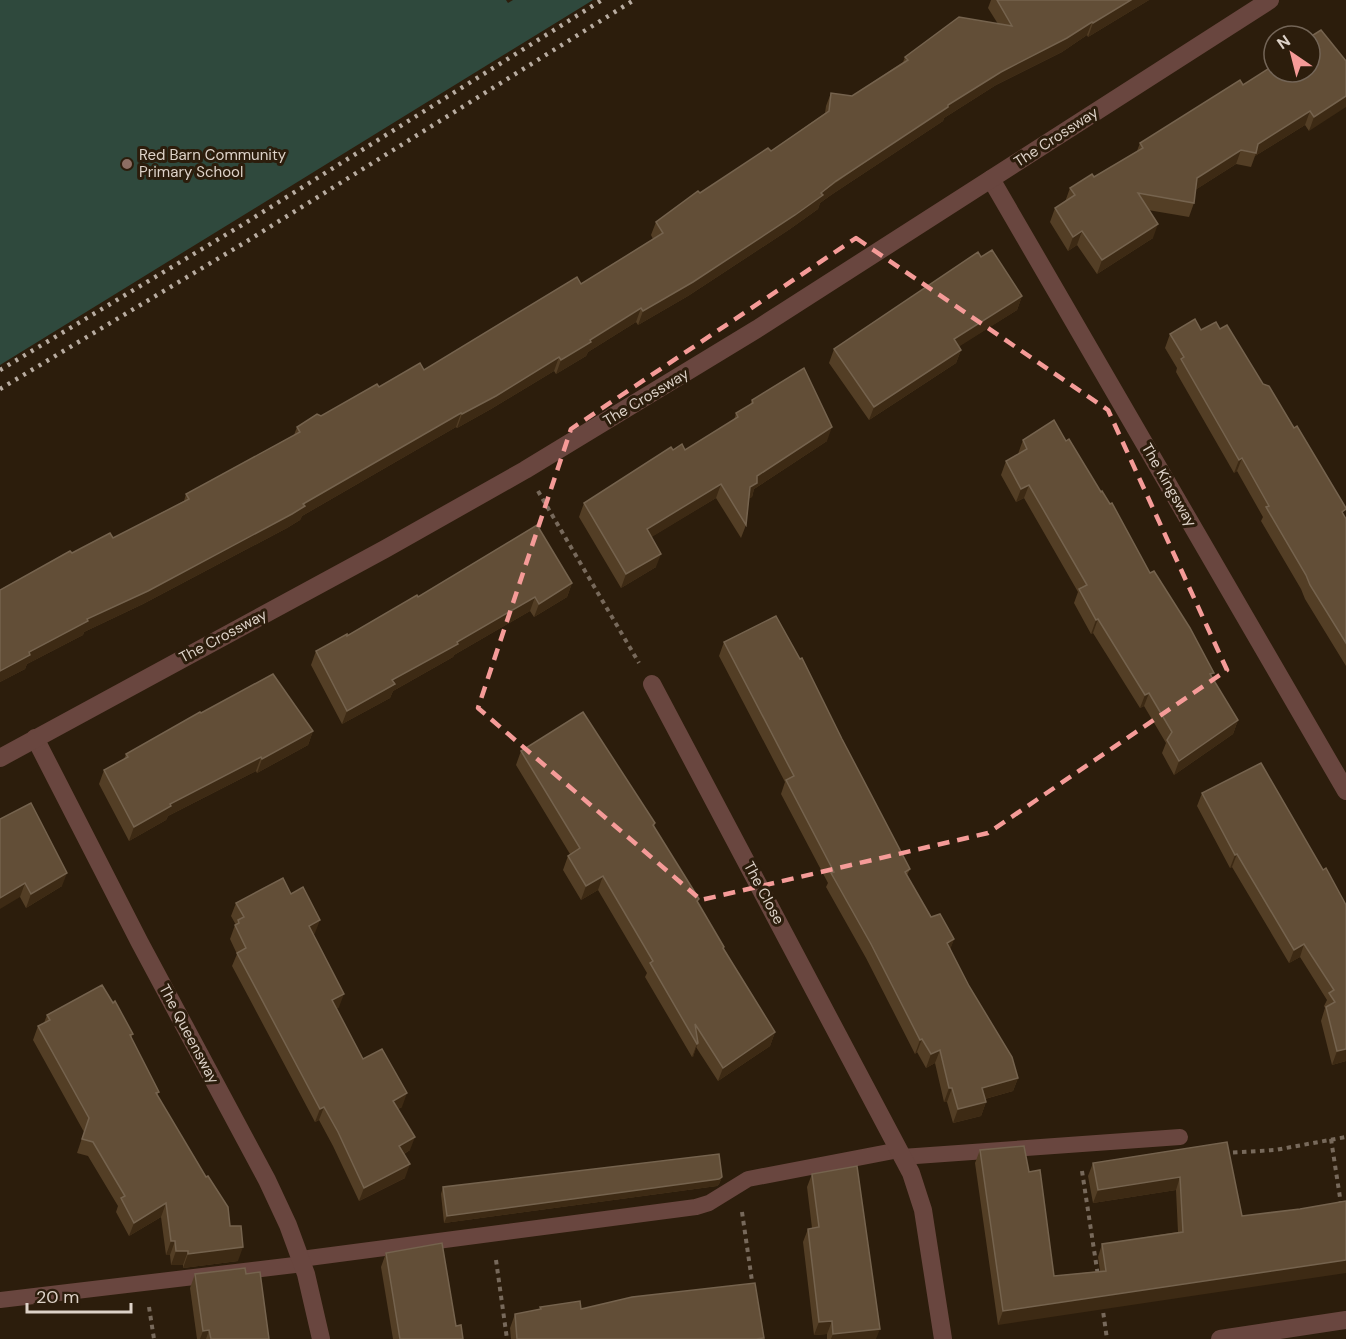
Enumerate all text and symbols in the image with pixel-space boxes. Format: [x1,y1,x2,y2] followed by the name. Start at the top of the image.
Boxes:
[1262,24,1322,84] north arrow
[1273,30,1294,54] text: N
[1010,102,1103,172] street label: The Crossway
[139,145,287,182] place label: Red Barn Community Primary School
[120,157,134,171] marker: Red Barn Community Primary School
[599,363,693,430] street label: The Crossway
[1137,439,1201,531] street label: The Kingsway
[176,604,271,668] street label: The Crossway
[739,858,789,928] street label: The Close
[154,981,224,1088] street label: The Queensway
[27,1276,130,1314] scale bar
[36,1285,79,1309] text: 20 m

